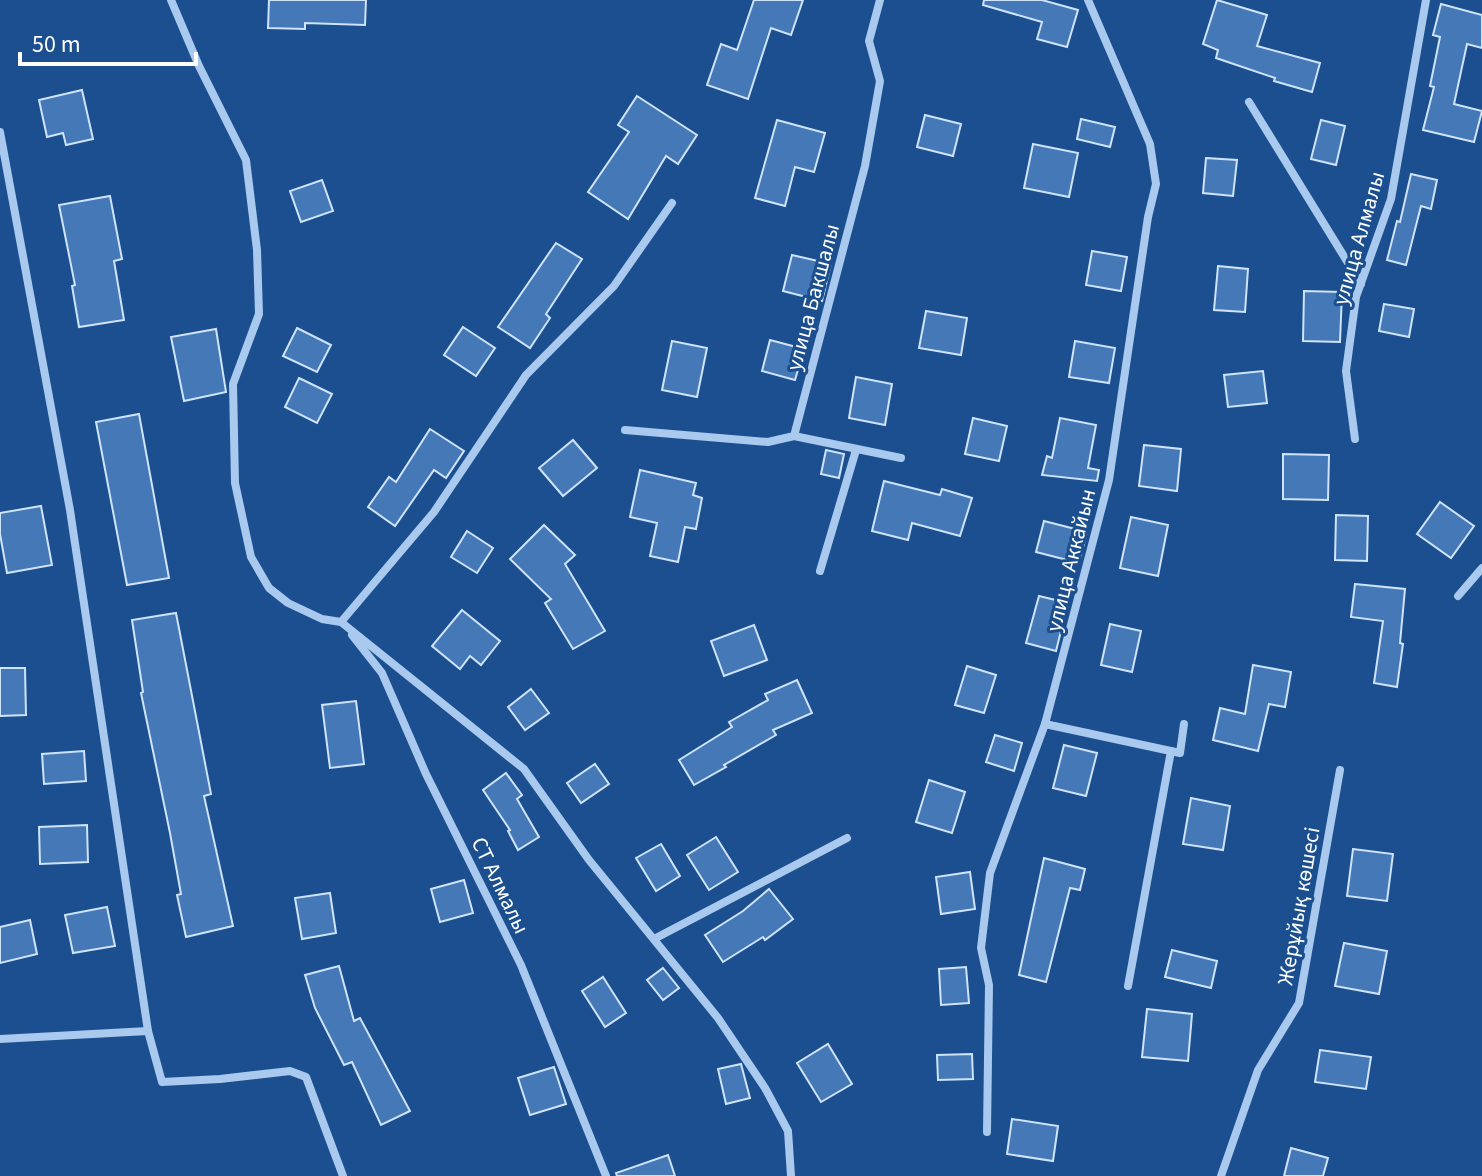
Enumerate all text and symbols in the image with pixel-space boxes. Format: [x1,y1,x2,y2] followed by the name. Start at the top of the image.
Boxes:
[20,16,196,66] scale bar
[32,27,81,62] text: 50 m
[1325,168,1393,309] street label: улица Алмалы
[778,220,848,374] street label: улица Бакшалы
[1038,485,1104,635] street label: улица Аккайын
[1269,825,1329,988] street label: Жерұйық көшесі
[463,832,537,939] street label: СТ Алмалы

